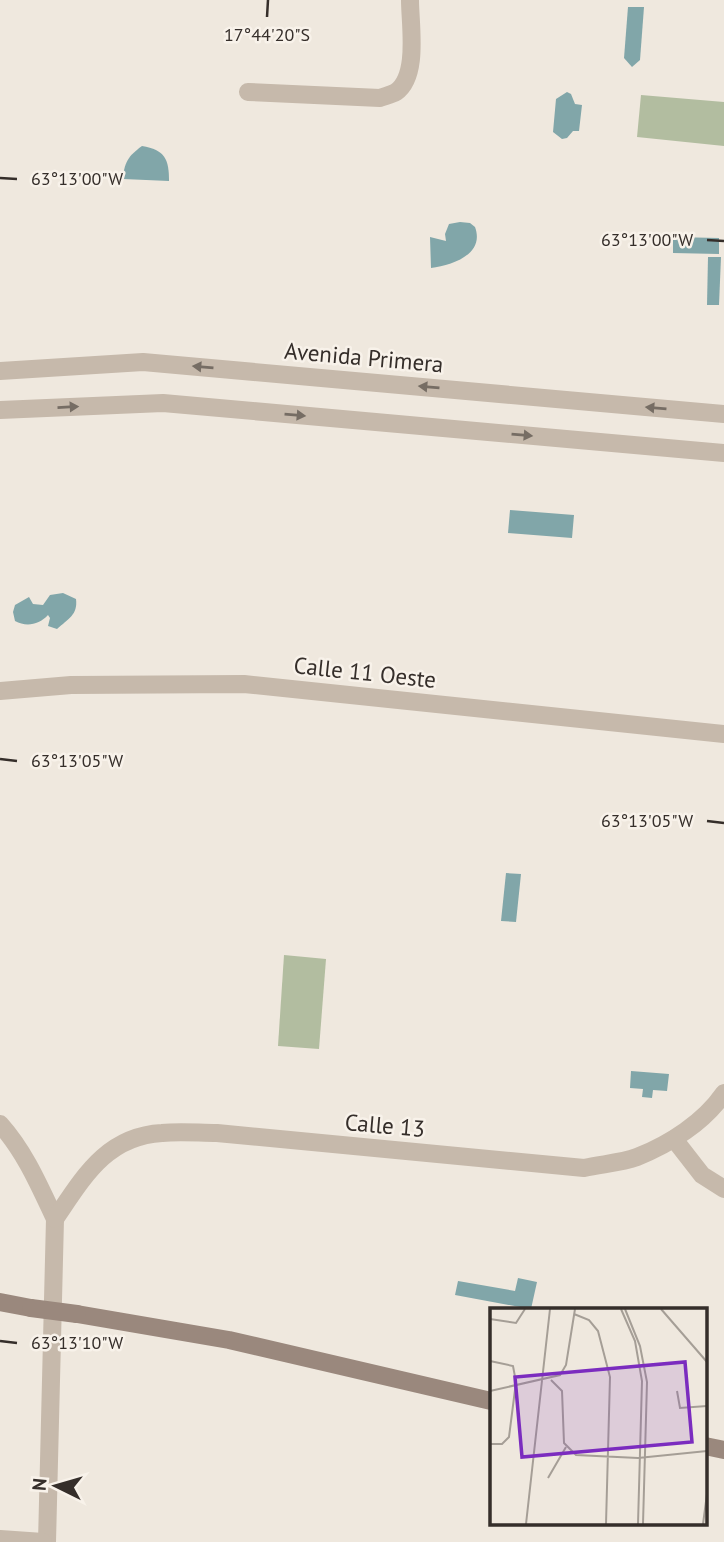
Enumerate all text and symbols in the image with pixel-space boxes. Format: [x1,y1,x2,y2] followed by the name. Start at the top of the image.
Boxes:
[224,23,310,46] text: 17°44'20"S
[31,167,123,190] text: 63°13'00"W
[601,228,693,251] text: 63°13'00"W
[283,336,445,378] street label: Avenida Primera
[192,361,214,372] one-way arrow
[418,382,440,393] one-way arrow
[57,401,79,412] one-way arrow
[645,402,667,413] one-way arrow
[284,410,306,421] one-way arrow
[511,430,533,441] one-way arrow
[292,650,438,694] street label: Calle 11 Oeste
[31,749,123,772] text: 63°13'05"W
[601,809,693,832] text: 63°13'05"W
[344,1107,426,1143] street label: Calle 13
[490,1308,706,1524] inset map
[31,1331,123,1354] text: 63°13'10"W
[21,1451,91,1521] north arrow
[27,1477,52,1492] text: N

